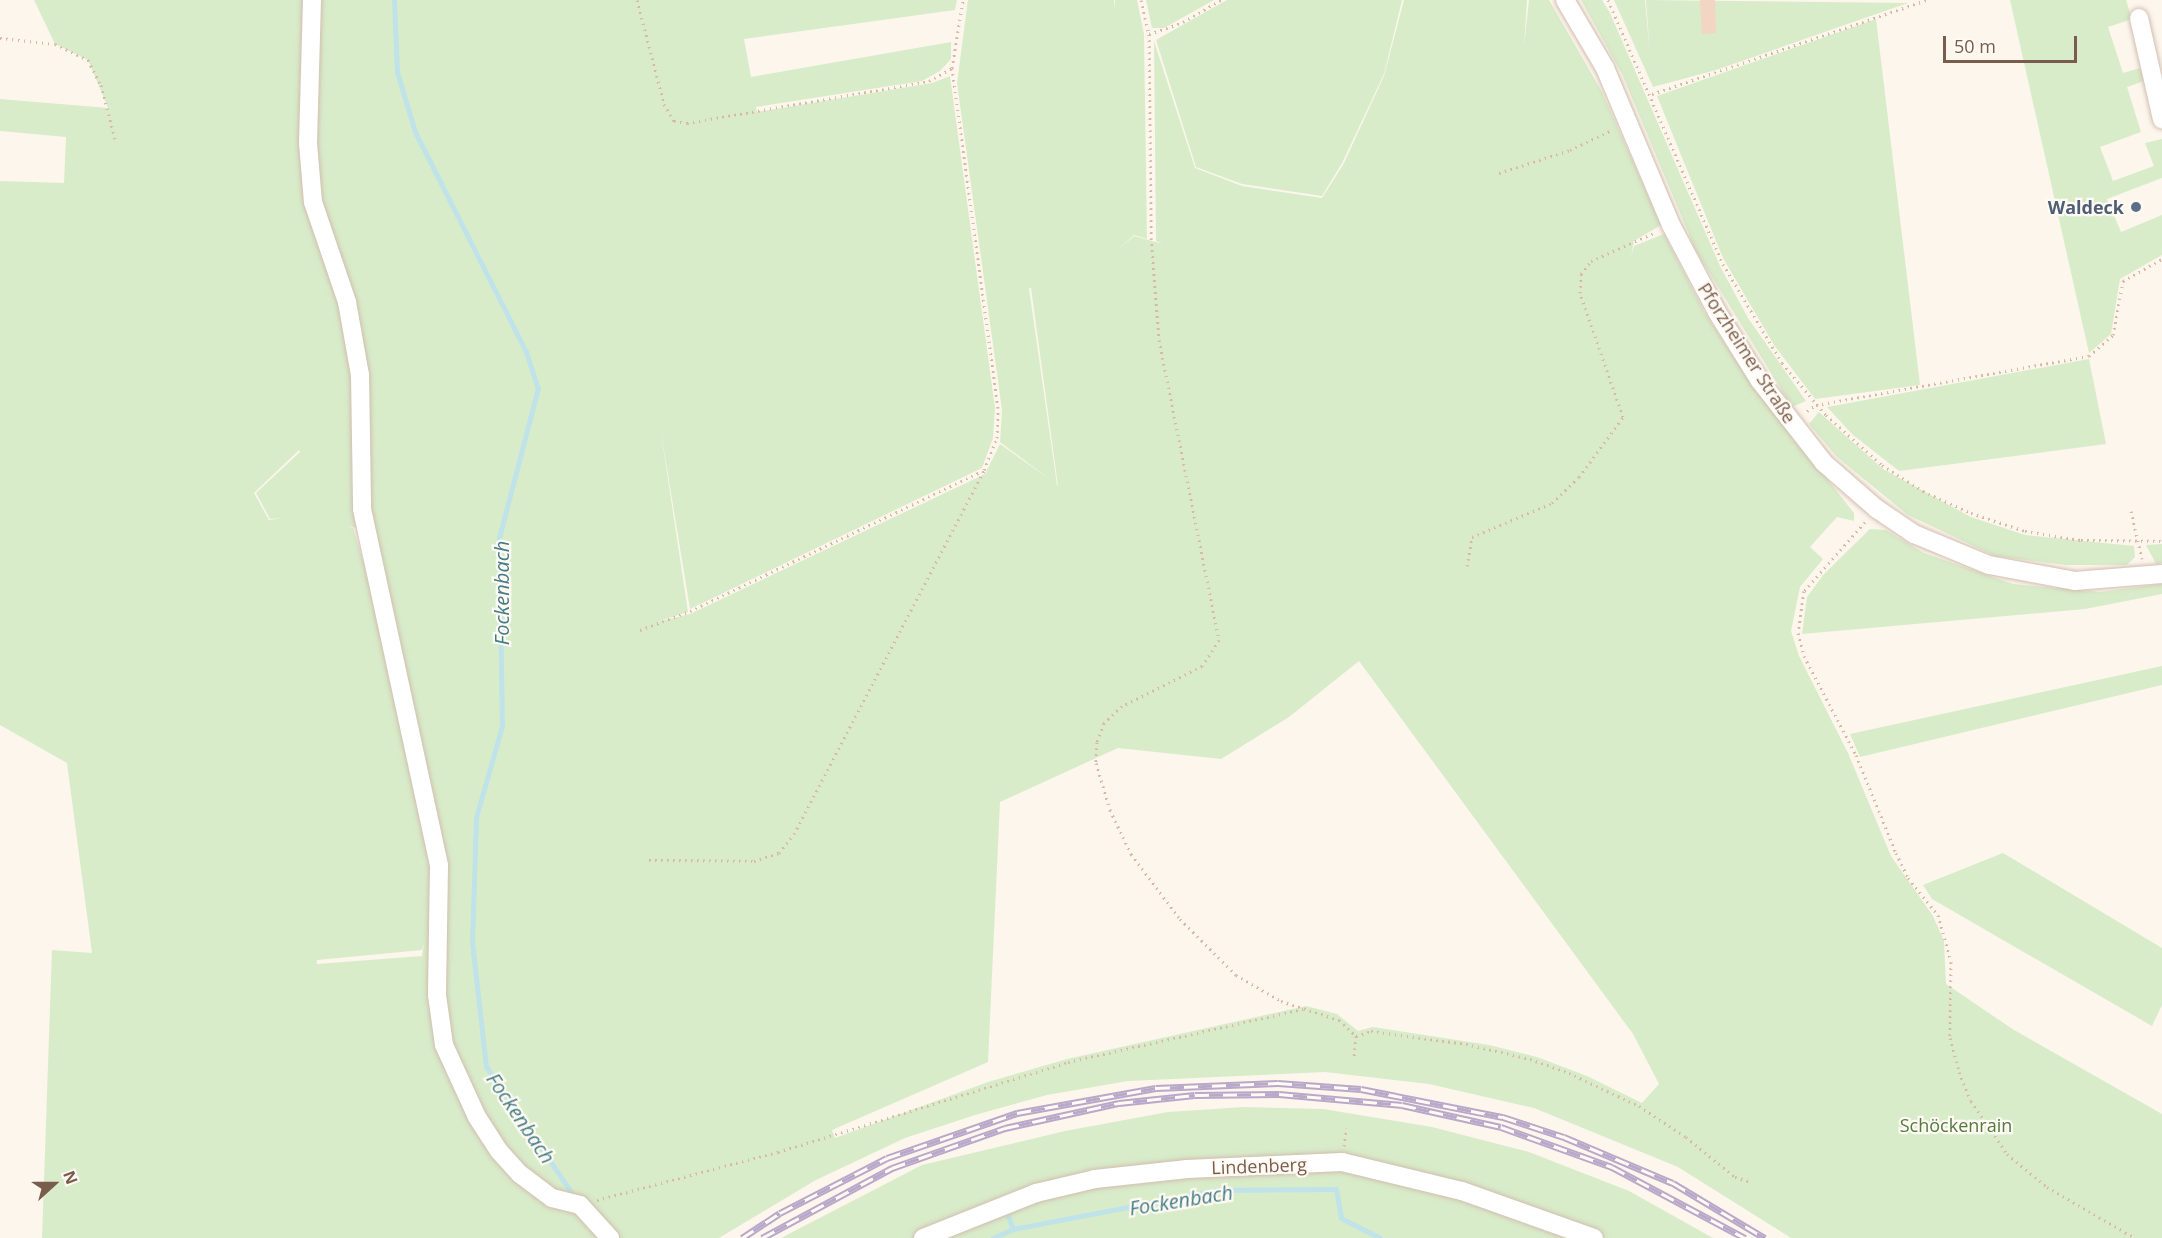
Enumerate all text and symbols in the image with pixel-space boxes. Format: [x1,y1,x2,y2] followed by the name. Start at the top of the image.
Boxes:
[1946,24,2080,62] scale bar
[1954,34,1996,58] text: 50 m
[2048,196,2124,218] place label: Waldeck
[2129,200,2143,214] marker: Waldeck
[1694,279,1800,427] street label: Pforzheimer Straße
[489,541,513,645] water label: Fockenbach
[482,1068,560,1168] water label: Fockenbach
[1900,1114,2012,1136] park label: Schöckenrain
[24,1154,84,1214] north arrow
[1211,1154,1307,1178] street label: Lindenberg
[58,1168,83,1188] text: N
[1127,1180,1235,1220] water label: Fockenbach

